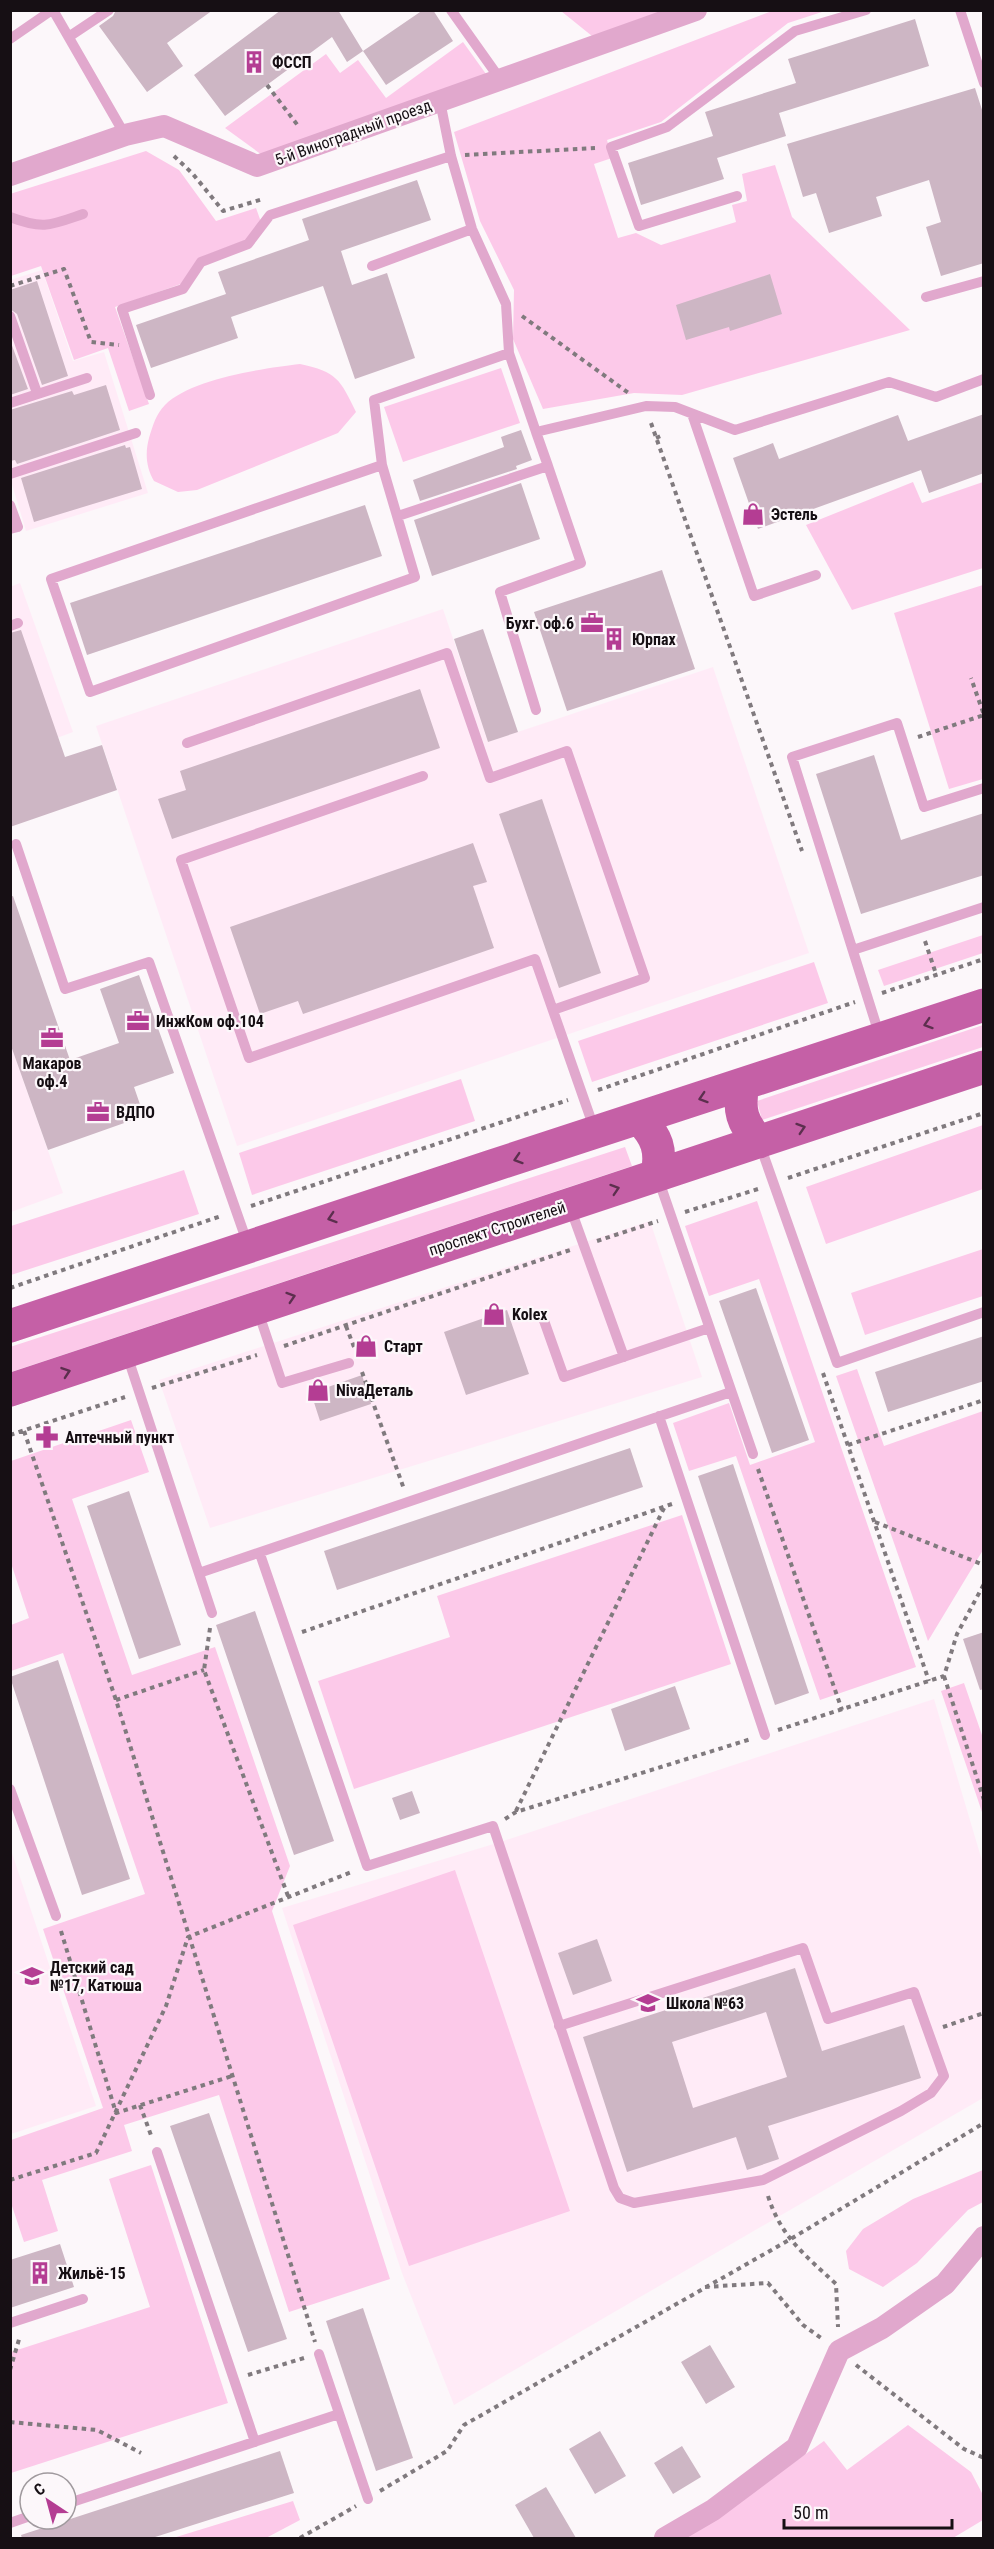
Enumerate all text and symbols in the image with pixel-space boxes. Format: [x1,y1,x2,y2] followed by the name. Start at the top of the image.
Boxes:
[241,49,267,75] building icon: ФССП
[272,53,312,72] place label: ФССП
[272,95,434,170] street label: 5-й Виноградный проезд
[740,501,766,527] shop icon: Эстель
[771,505,818,524] place label: Эстель
[579,610,605,636] office icon: Бухг. оф.6
[506,614,574,633] place label: Бухг. оф.6
[601,626,627,652] building icon: Юрпах
[632,630,677,649] place label: Юрпах
[125,1008,151,1034] office icon: ИнжКом оф.104
[156,1012,264,1031] place label: ИнжКом оф.104
[923,1016,934,1029] one-way arrow
[39,1025,65,1051] office icon: Макаров оф.4
[22,1054,82,1091] place label: Макаров оф.4
[698,1091,709,1103] one-way arrow
[85,1099,111,1125] office icon: ВДПО
[116,1103,155,1122] place label: ВДПО
[795,1122,805,1135] one-way arrow
[513,1152,524,1164] one-way arrow
[609,1184,620,1196] one-way arrow
[426,1197,568,1260] street label: проспект Строителей
[327,1211,338,1224] one-way arrow
[285,1291,296,1304] one-way arrow
[481,1301,507,1327] shop icon: Kolex
[512,1305,548,1324] place label: Kolex
[353,1333,379,1359] shop icon: Старт
[384,1337,423,1356] place label: Старт
[60,1366,71,1379] one-way arrow
[305,1377,331,1403] shop icon: NivaДеталь
[336,1381,413,1400] place label: NivaДеталь
[34,1424,60,1450] pharmacy icon: Аптечный пункт
[65,1428,174,1447] place label: Аптечный пункт
[50,1958,142,1995] place label: Детский сад №17, Катюша
[19,1963,45,1989] school or university icon: Детский сад №17, Катюша
[635,1990,661,2016] school or university icon: Школа №63
[666,1994,744,2013] place label: Школа №63
[27,2260,53,2286] building icon: Жильё-15
[58,2264,126,2283] place label: Жильё-15
[18,2471,78,2531] north arrow
[30,2479,49,2500] text: С
[784,2492,952,2530] scale bar
[793,2502,828,2523] text: 50 m

